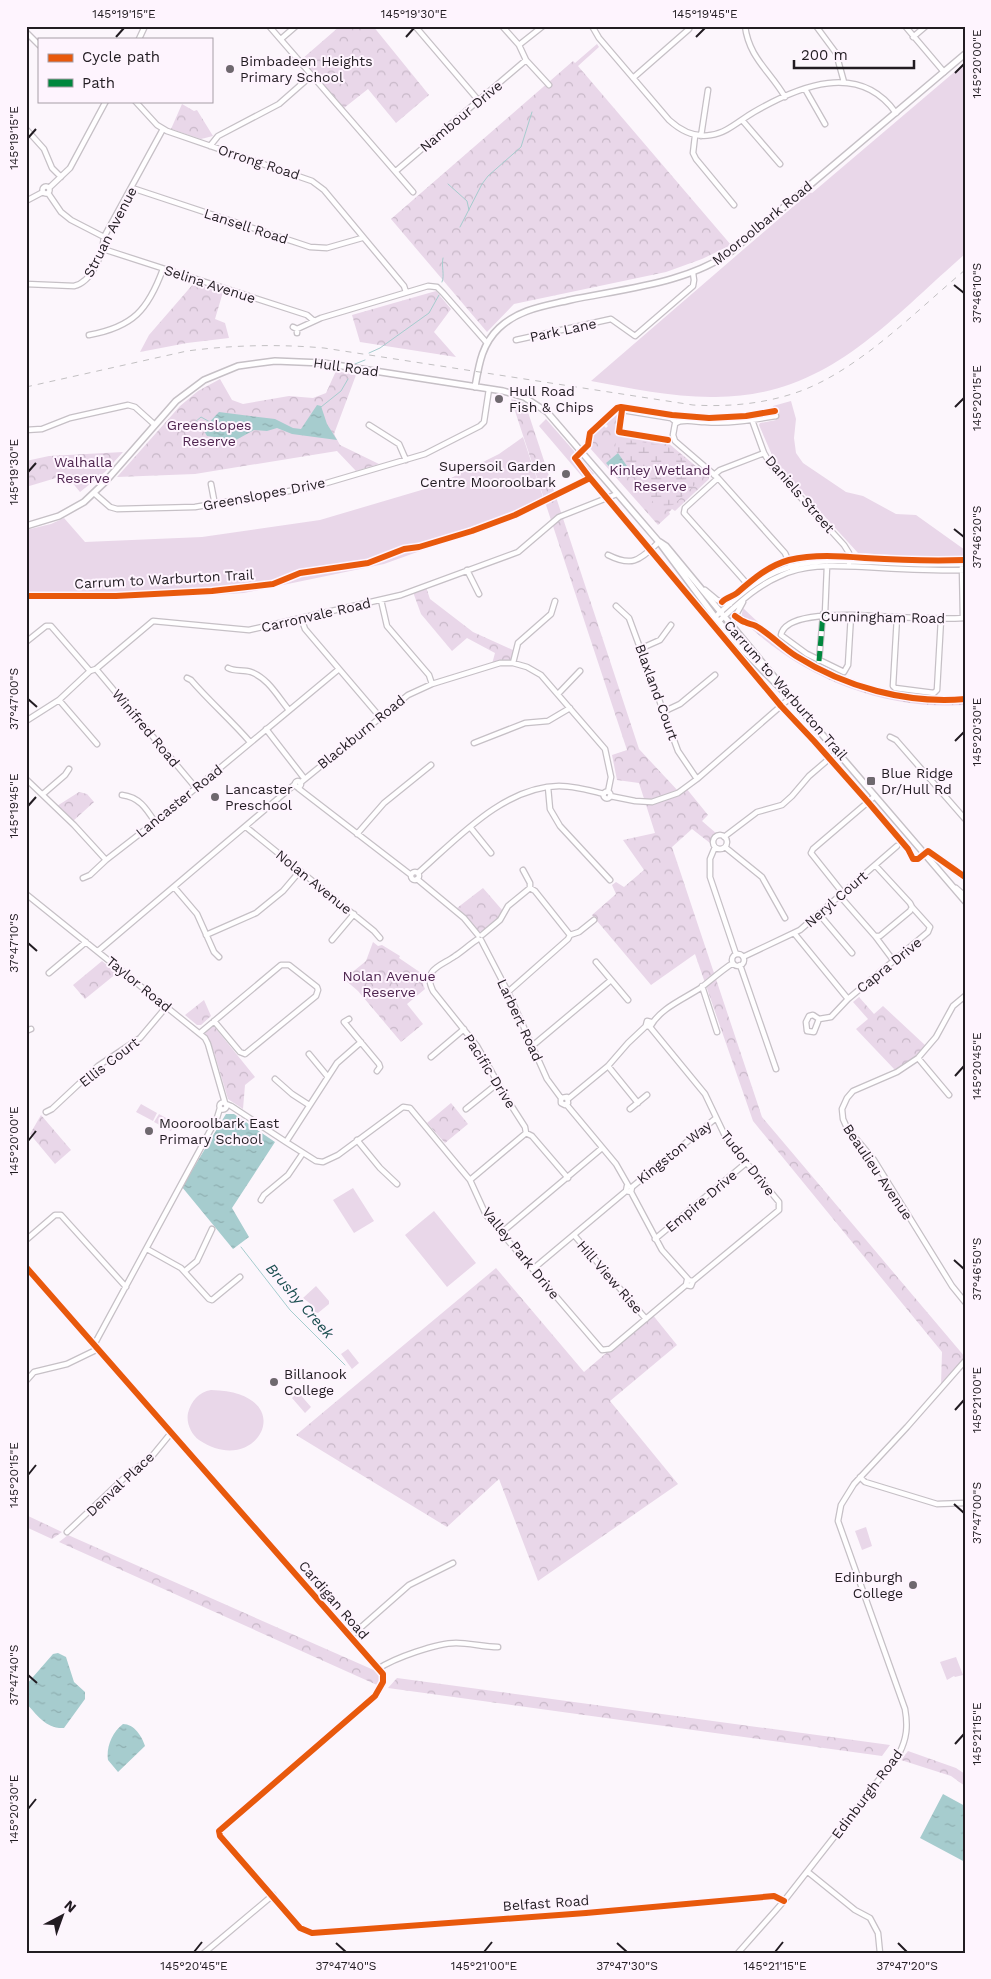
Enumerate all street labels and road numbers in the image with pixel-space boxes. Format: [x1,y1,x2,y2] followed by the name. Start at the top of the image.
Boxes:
[417,77,505,155] street label: Nambour Drive
[216,141,302,183] street label: Orrong Road
[709,178,815,268] street label: Mooroolbark Road
[80,184,140,280] street label: Struan Avenue
[202,205,290,247] street label: Lansell Road
[162,262,258,306] street label: Selina Avenue
[528,315,598,345] street label: Park Lane
[312,354,380,380] street label: Hull Road
[762,452,838,536] street label: Daniels Street
[201,474,327,514] street label: Greenslopes Drive
[74,566,255,592] street label: Carrum to Warburton Trail
[260,595,372,635] street label: Carronvale Road
[821,608,945,626] street label: Cunningham Road
[721,617,851,764] street label: Carrum to Warburton Trail
[632,642,682,742] street label: Blaxland Court
[109,686,183,770] street label: Winifred Road
[314,692,408,772] street label: Blackburn Road
[133,761,225,841] street label: Lancaster Road
[273,846,355,918] street label: Nolan Avenue
[801,867,871,930] street label: Neryl Court
[853,934,925,996] street label: Capra Drive
[103,953,175,1015] street label: Taylor Road
[494,976,546,1064] street label: Larbert Road
[461,1031,519,1111] street label: Pacific Drive
[76,1034,142,1090] street label: Ellis Court
[633,1117,715,1187] street label: Kingston Way
[840,1121,916,1223] street label: Beaulieu Avenue
[718,1127,778,1199] street label: Tudor Drive
[662,1167,740,1235] street label: Empire Drive
[479,1204,563,1302] street label: Valley Park Drive
[574,1237,646,1317] street label: Hill View Rise
[83,1449,157,1519] street label: Denval Place
[296,1558,372,1642] street label: Cardigan Road
[828,1746,906,1842] street label: Edinburgh Road
[502,1892,590,1914] street label: Belfast Road

